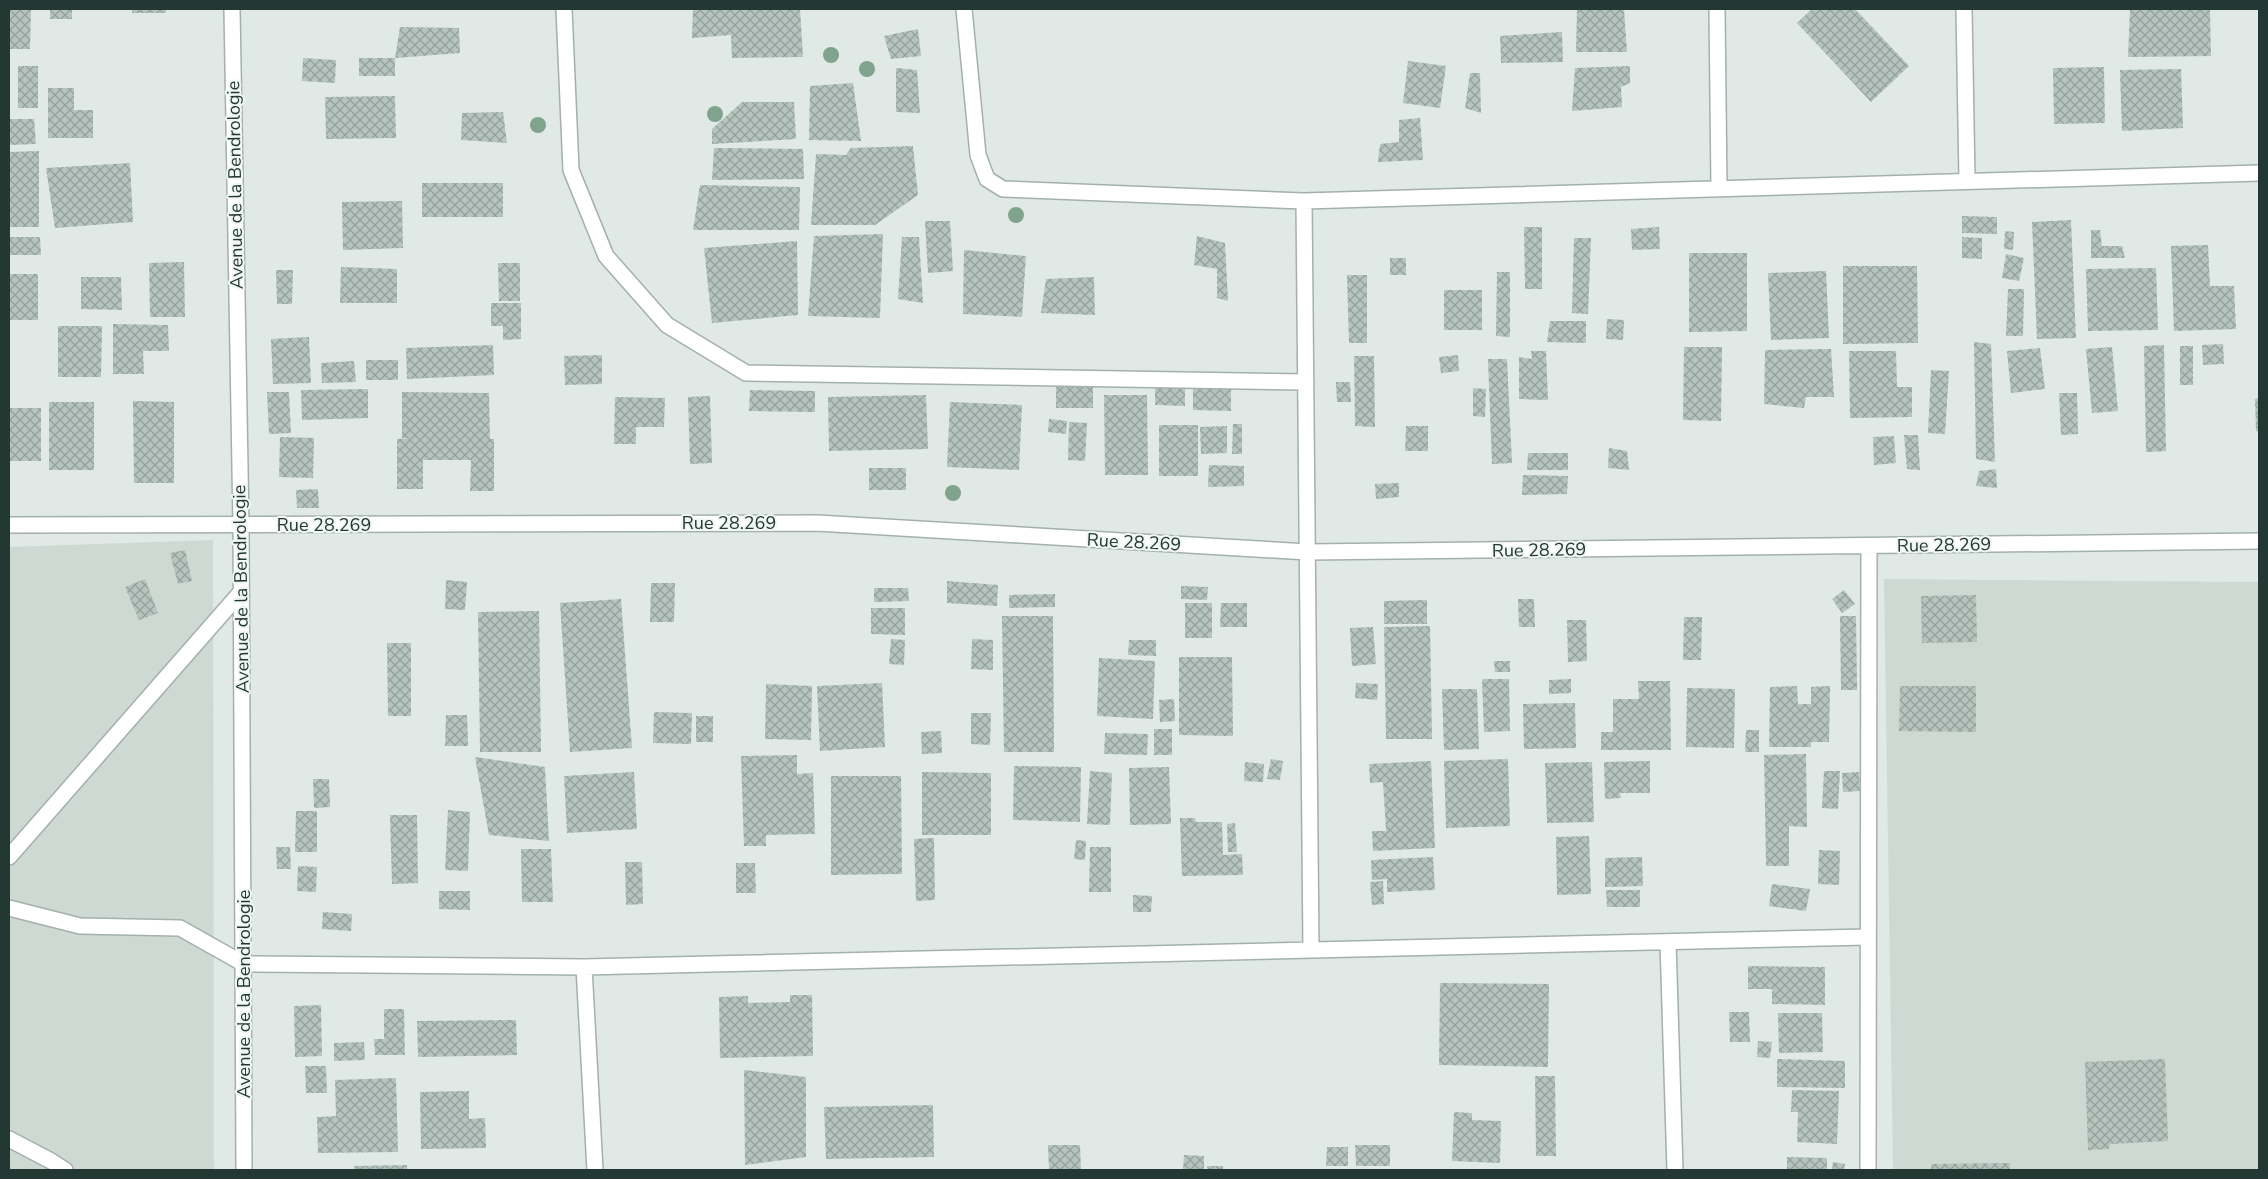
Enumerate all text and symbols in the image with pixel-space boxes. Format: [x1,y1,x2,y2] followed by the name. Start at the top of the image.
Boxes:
[221,81,249,289] street label: Avenue de la Bendrologie
[227,485,255,693] street label: Avenue de la Bendrologie
[682,511,776,535] street label: Rue 28.269
[277,513,371,537] street label: Rue 28.269
[1086,528,1182,556] street label: Rue 28.269
[1897,532,1991,558] street label: Rue 28.269
[1492,537,1586,563] street label: Rue 28.269
[232,890,256,1098] street label: Avenue de la Bendrologie

